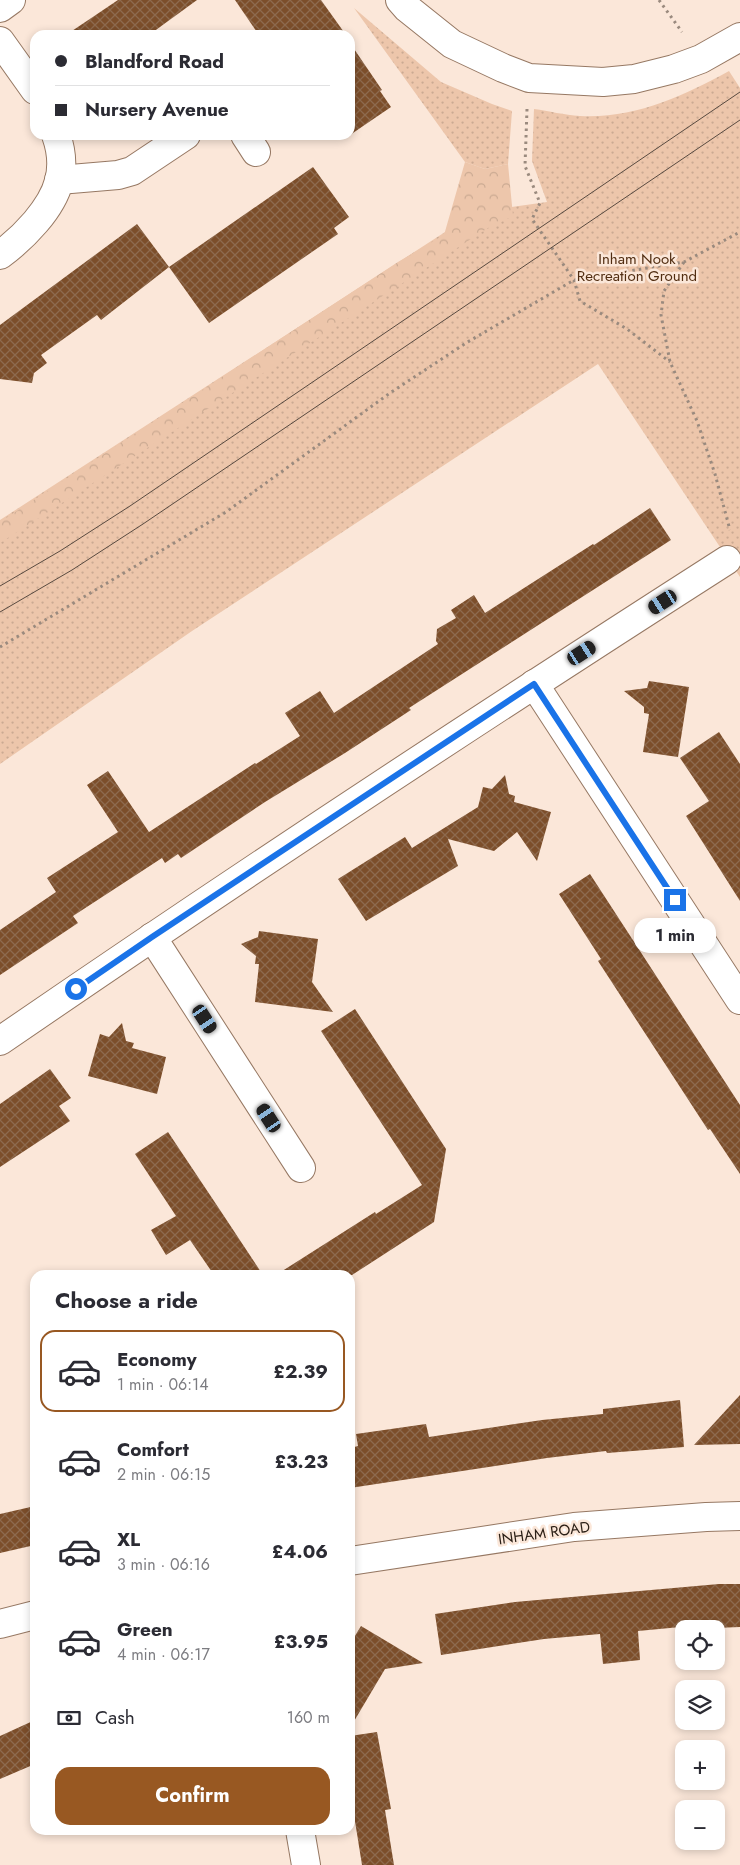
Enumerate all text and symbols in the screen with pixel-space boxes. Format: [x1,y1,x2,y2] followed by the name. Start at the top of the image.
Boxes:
[85,48,224,75] text: Blandford Road
[85,96,229,123] text: Nursery Avenue
[577,248,697,287] park label: Inham Nook Recreation Ground
[646,588,679,616] car
[565,639,598,667] car
[664,889,686,911] route end
[634,918,716,952] callout: 1 min
[655,924,695,947] text: 1 min
[65,978,87,1000] route start
[190,1002,219,1036] car
[254,1101,283,1135] car
[55,1284,198,1316] text: Choose a ride
[117,1346,197,1373] text: Economy
[57,1349,102,1394] icon: car
[273,1358,328,1385] text: £2.39
[117,1373,209,1396] text: 1 min · 06:14
[117,1436,189,1463] text: Comfort
[57,1439,102,1484] icon: car
[274,1448,328,1475] text: £3.23
[117,1463,210,1486] text: 2 min · 06:15
[497,1516,591,1550] street label: INHAM ROAD
[117,1526,140,1553] text: XL
[57,1529,102,1574] icon: car
[272,1538,328,1565] text: £4.06
[117,1553,210,1576] text: 3 min · 06:16
[117,1616,173,1643] text: Green
[57,1619,102,1664] icon: car
[675,1620,725,1850] map controls
[675,1620,725,1670] button: locate
[274,1628,328,1655] text: £3.95
[117,1643,210,1666] text: 4 min · 06:17
[675,1680,725,1730] button: layers
[55,1704,83,1732] icon: cash
[95,1704,135,1731] text: Cash
[287,1706,330,1729] text: 160 m
[675,1740,725,1790] button: +
[55,1767,330,1825] button: Confirm
[675,1800,725,1850] button: −

